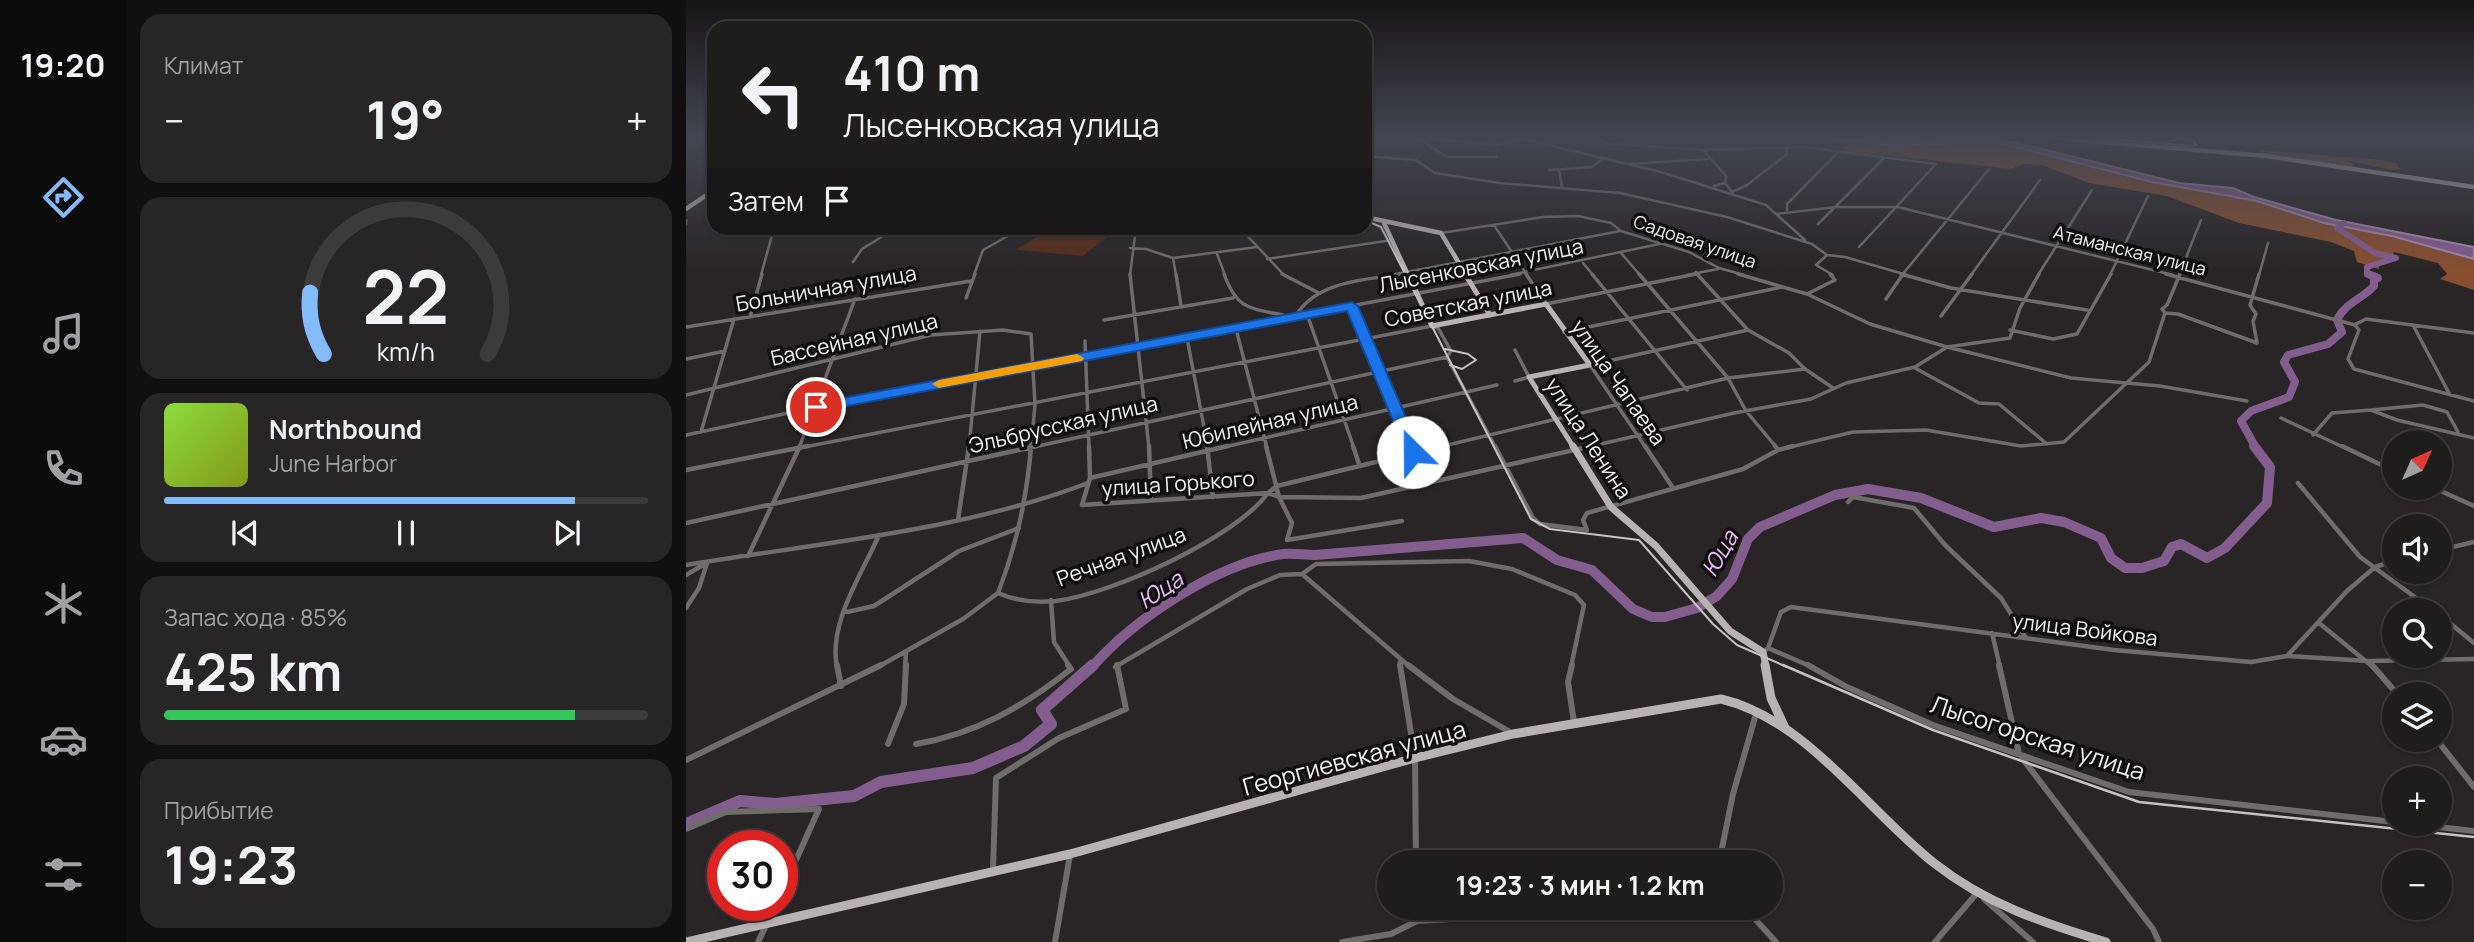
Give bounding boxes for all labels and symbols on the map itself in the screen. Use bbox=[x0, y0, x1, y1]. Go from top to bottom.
street label: Садовая улица bbox=[1630, 209, 1760, 273]
street label: Атаманская улица bbox=[2051, 219, 2209, 281]
street label: Лысенковская улица bbox=[1376, 231, 1586, 299]
street label: Больничная улица bbox=[733, 258, 919, 318]
street label: Советская улица bbox=[1382, 273, 1554, 333]
street label: Бассейная улица bbox=[768, 306, 940, 372]
street label: улица Чапаева bbox=[1565, 314, 1673, 450]
street label: улица Ленина bbox=[1539, 372, 1639, 504]
pin bbox=[786, 377, 846, 437]
street label: Юбилейная улица bbox=[1180, 387, 1360, 455]
street label: Эльбрусская улица bbox=[966, 389, 1160, 459]
position arrow bbox=[1376, 415, 1450, 489]
north arrow bbox=[2382, 430, 2452, 500]
street label: улица Горького bbox=[1100, 464, 1256, 502]
street label: Речная улица bbox=[1053, 520, 1189, 592]
water label: Юца bbox=[1693, 523, 1745, 582]
water label: Юца bbox=[1131, 562, 1190, 616]
street label: улица Войкова bbox=[2011, 606, 2159, 652]
street label: Лысогорская улица bbox=[1927, 687, 2149, 787]
street label: Георгиевская улица bbox=[1239, 711, 1469, 803]
speed limit sign: 30 bbox=[707, 830, 798, 921]

